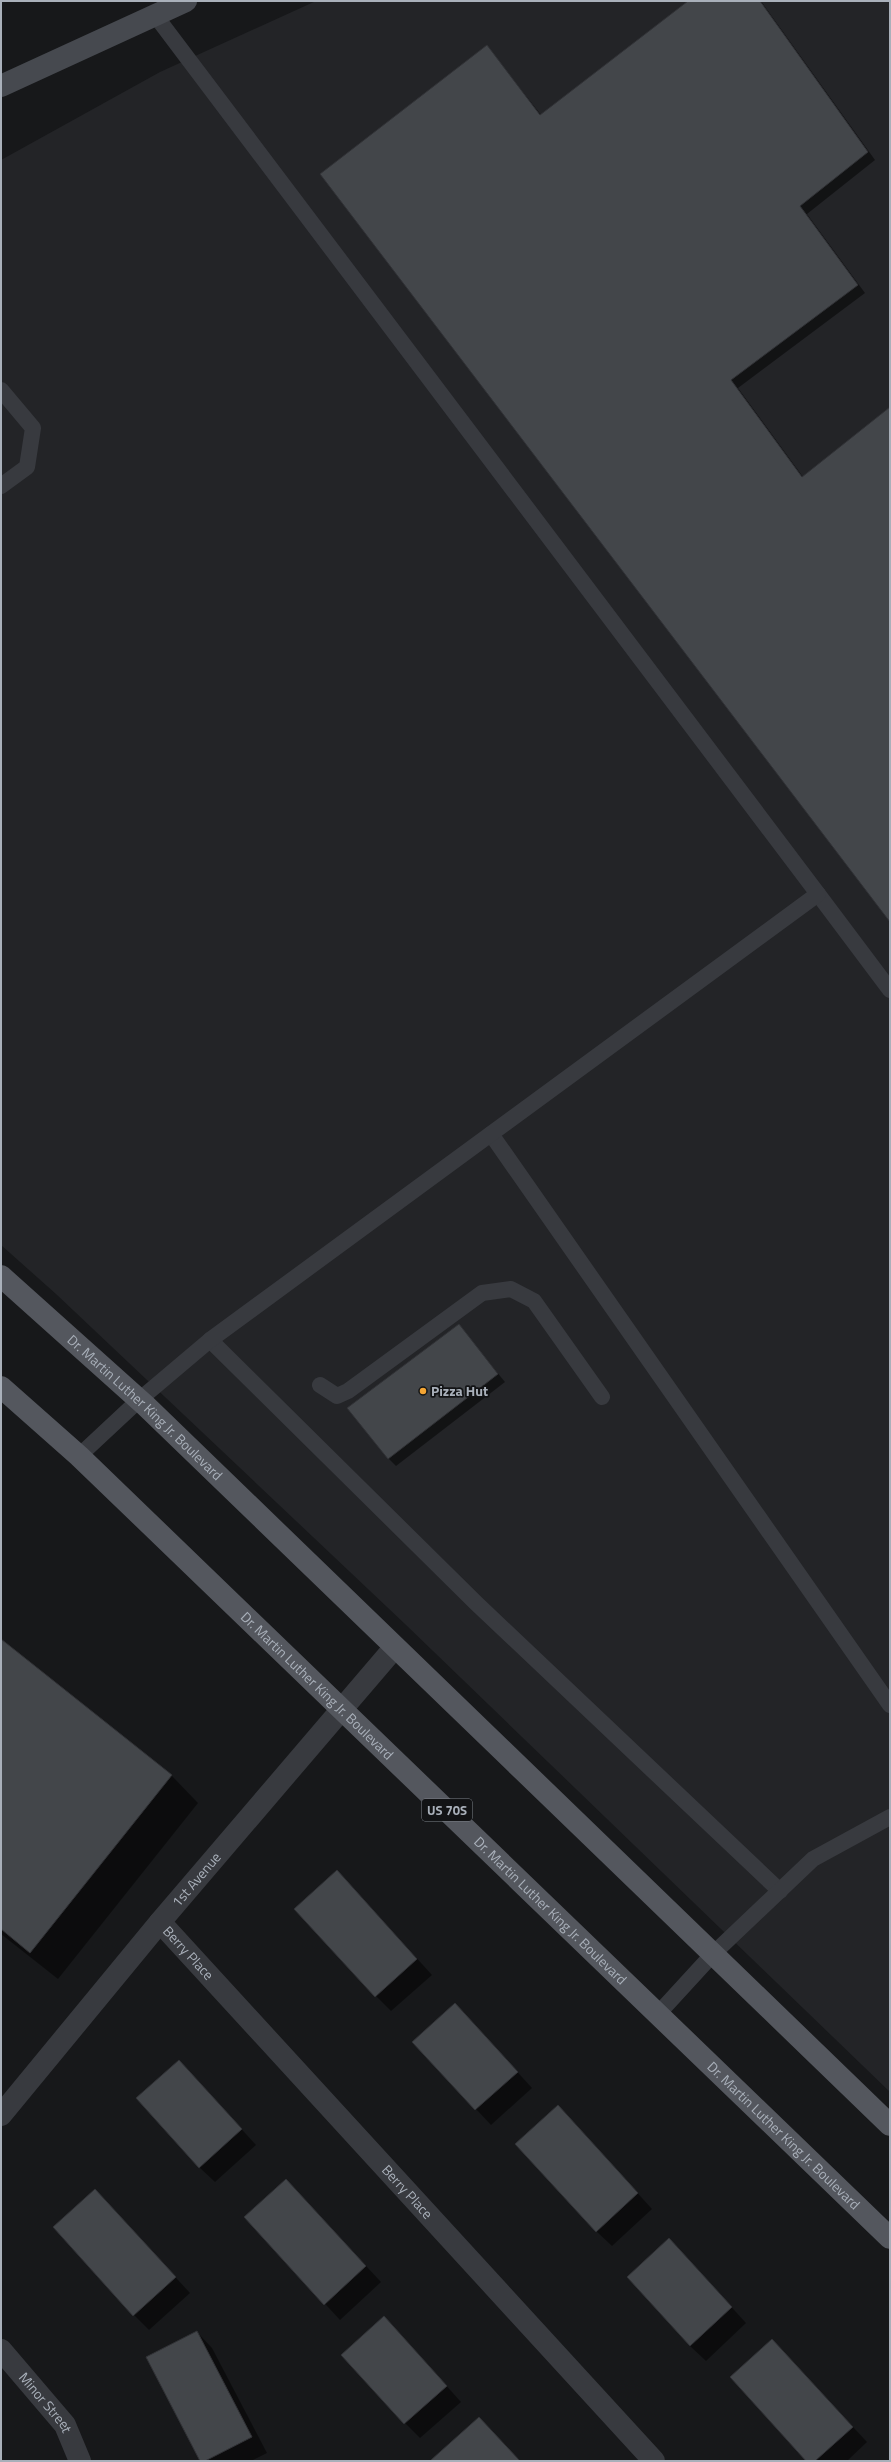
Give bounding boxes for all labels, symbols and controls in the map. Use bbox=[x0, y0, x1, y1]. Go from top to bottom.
street label: Dr. Martin Luther King Jr. Boulevard bbox=[63, 1329, 228, 1485]
place label: Pizza Hut bbox=[431, 1380, 488, 1401]
marker: Pizza Hut bbox=[418, 1386, 428, 1396]
street label: Dr. Martin Luther King Jr. Boulevard bbox=[236, 1606, 399, 1764]
road number: US 70S bbox=[422, 1799, 472, 1821]
street label: Dr. Martin Luther King Jr. Boulevard bbox=[469, 1831, 632, 1989]
street label: 1st Avenue bbox=[166, 1847, 225, 1911]
street label: Berry Place bbox=[158, 1921, 219, 1984]
street label: Dr. Martin Luther King Jr. Boulevard bbox=[703, 2056, 865, 2214]
street label: Berry Place bbox=[377, 2160, 438, 2223]
street label: Minor Street bbox=[14, 2367, 78, 2436]

